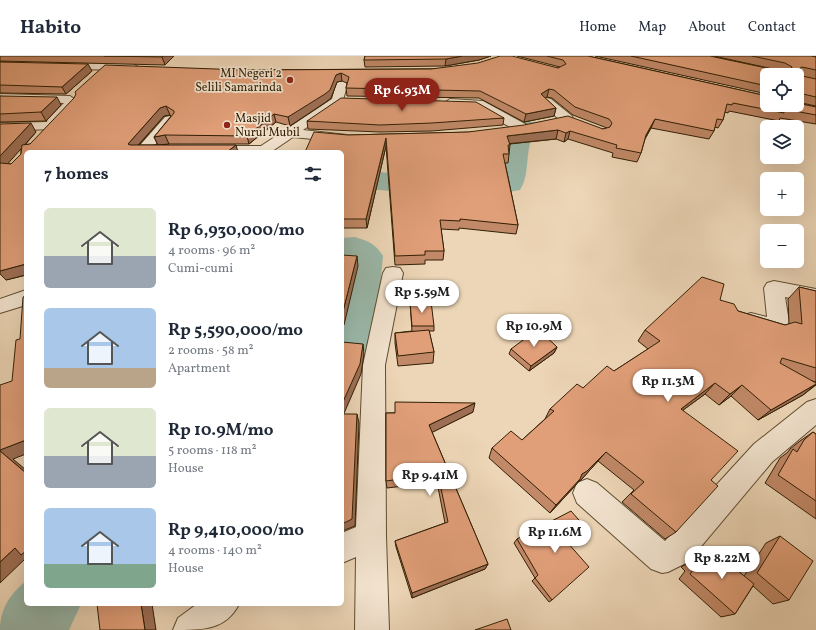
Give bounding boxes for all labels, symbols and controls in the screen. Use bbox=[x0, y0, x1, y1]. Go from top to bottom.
text: Habito bbox=[20, 15, 81, 41]
text: Home bbox=[579, 18, 616, 37]
text: Map bbox=[638, 18, 666, 37]
text: About bbox=[688, 18, 726, 37]
text: Contact bbox=[748, 18, 796, 37]
place label: MI Negeri 2 Selili Samarinda bbox=[195, 66, 282, 96]
map controls bbox=[760, 68, 804, 268]
button: locate bbox=[760, 68, 804, 112]
marker: MI Negeri 2 Selili Samarinda bbox=[285, 75, 295, 85]
pin: Rp 6.93M bbox=[361, 78, 443, 112]
text: Rp 6.93M bbox=[374, 82, 431, 100]
place label: Masjid Nurul Mubil bbox=[235, 111, 300, 141]
marker: Masjid Nurul Mubil bbox=[222, 120, 232, 130]
button: layers bbox=[760, 120, 804, 164]
text: 7 homes bbox=[44, 163, 109, 186]
icon: filters bbox=[302, 163, 324, 185]
button: + bbox=[760, 172, 804, 216]
text: Rp 6,930,000/mo bbox=[168, 219, 304, 242]
icon: home bbox=[76, 224, 124, 272]
button: − bbox=[760, 224, 804, 268]
text: 4 rooms · 96 m² bbox=[168, 242, 255, 260]
text: Cumi-cumi bbox=[168, 260, 233, 278]
pin: Rp 5.59M bbox=[381, 280, 463, 314]
text: Rp 5.59M bbox=[394, 284, 450, 302]
pin: Rp 10.9M bbox=[493, 314, 575, 348]
text: Rp 10.9M bbox=[506, 318, 562, 336]
text: Rp 5,590,000/mo bbox=[168, 319, 303, 342]
icon: home bbox=[76, 324, 124, 372]
text: 2 rooms · 58 m² bbox=[168, 342, 253, 360]
text: Apartment bbox=[168, 360, 231, 378]
pin: Rp 11.3M bbox=[627, 369, 709, 403]
text: Rp 11.3M bbox=[641, 373, 695, 391]
text: Rp 10.9M/mo bbox=[168, 419, 273, 442]
icon: home bbox=[76, 424, 124, 472]
text: 5 rooms · 118 m² bbox=[168, 442, 257, 460]
text: House bbox=[168, 460, 204, 478]
pin: Rp 9.41M bbox=[389, 463, 471, 497]
text: Rp 9.41M bbox=[402, 467, 458, 485]
text: Rp 9,410,000/mo bbox=[168, 519, 304, 542]
pin: Rp 11.6M bbox=[514, 520, 596, 554]
icon: home bbox=[76, 524, 124, 572]
text: Rp 11.6M bbox=[528, 524, 582, 542]
text: 4 rooms · 140 m² bbox=[168, 542, 262, 560]
pin: Rp 8.22M bbox=[681, 546, 763, 580]
text: Rp 8.22M bbox=[694, 550, 750, 568]
text: House bbox=[168, 560, 204, 578]

